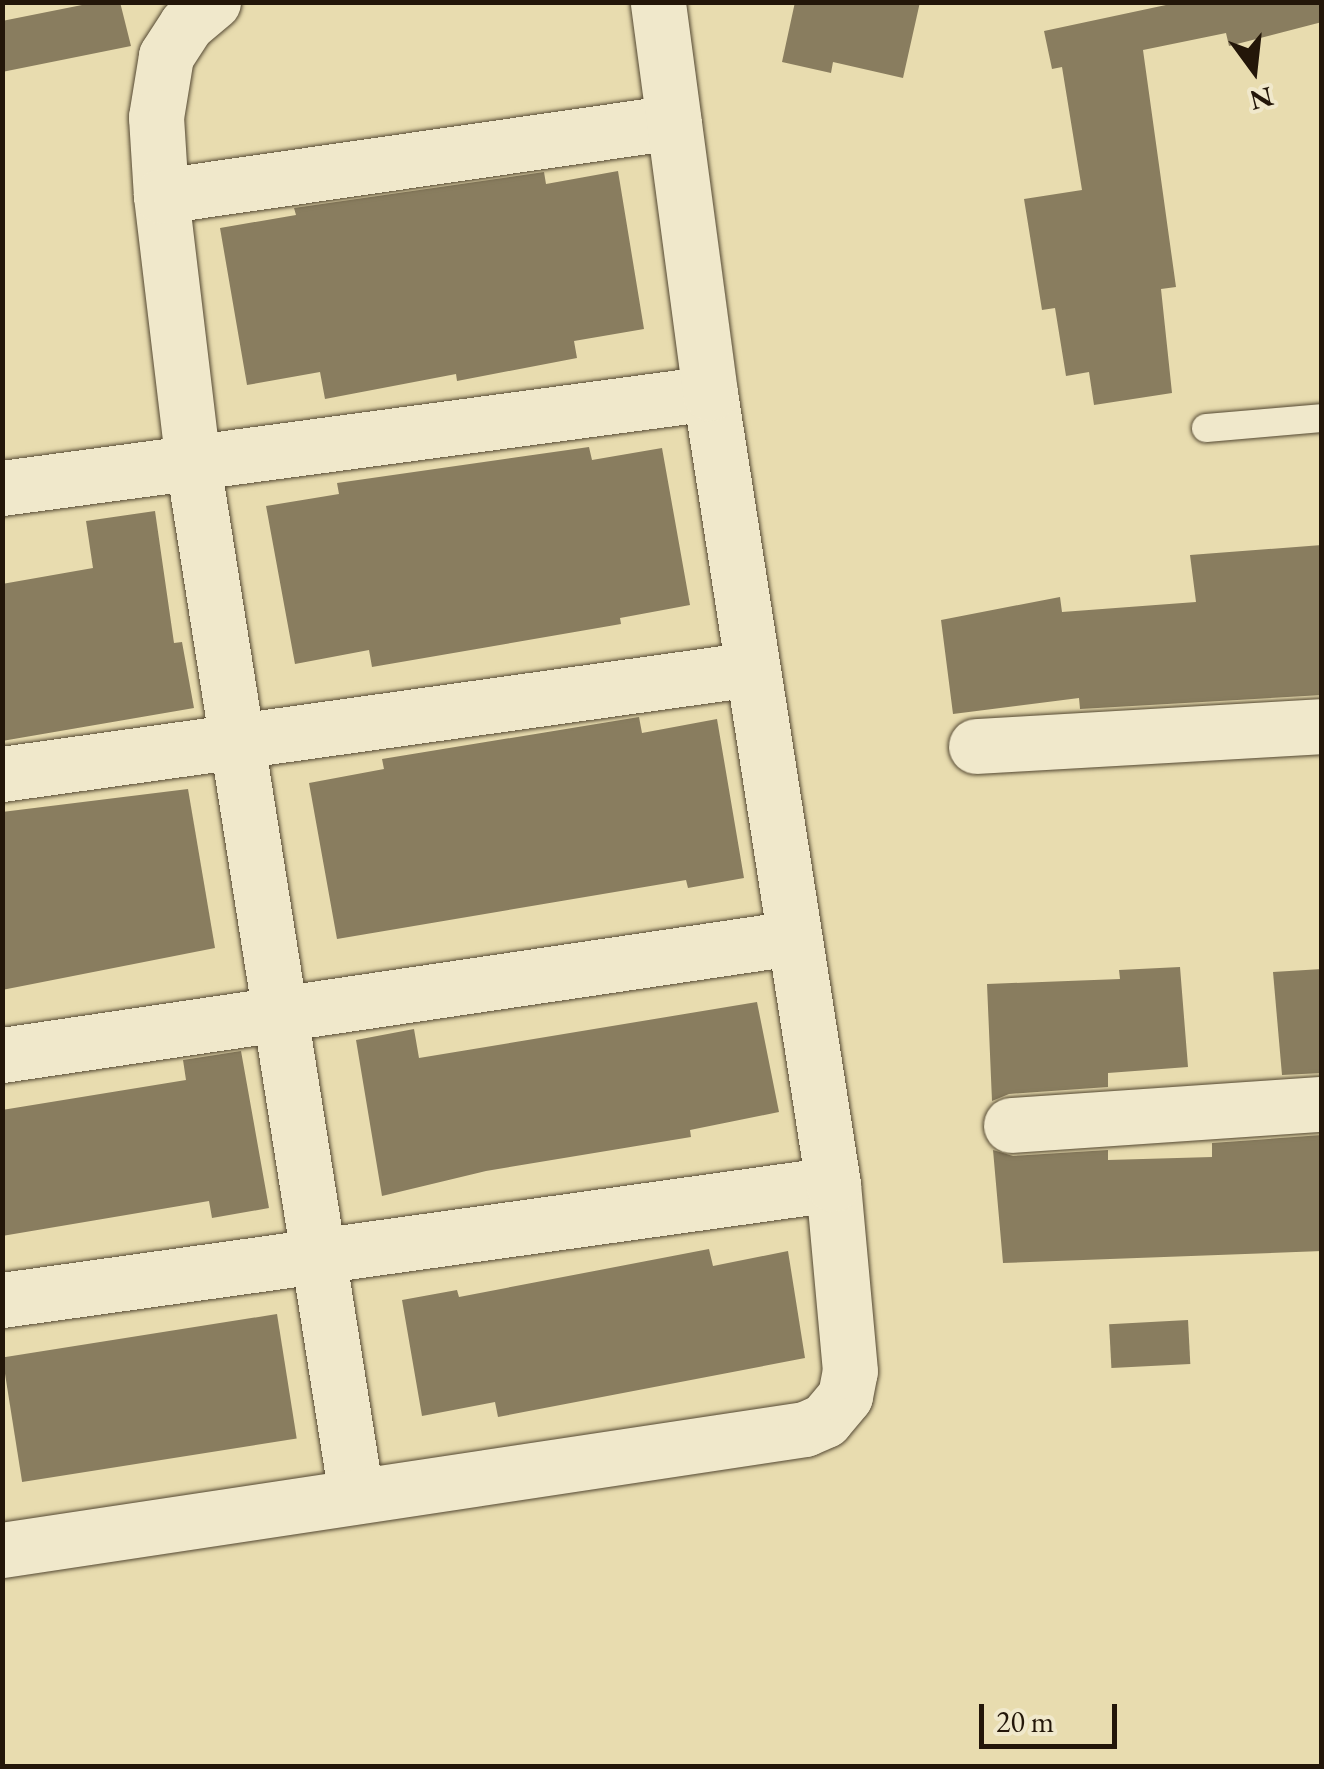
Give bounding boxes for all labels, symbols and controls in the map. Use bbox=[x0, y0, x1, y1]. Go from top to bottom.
north arrow bbox=[1204, 20, 1304, 120]
text: N bbox=[1246, 79, 1277, 119]
scale bar bbox=[984, 1684, 1122, 1746]
text: 20 m bbox=[996, 1702, 1054, 1741]

